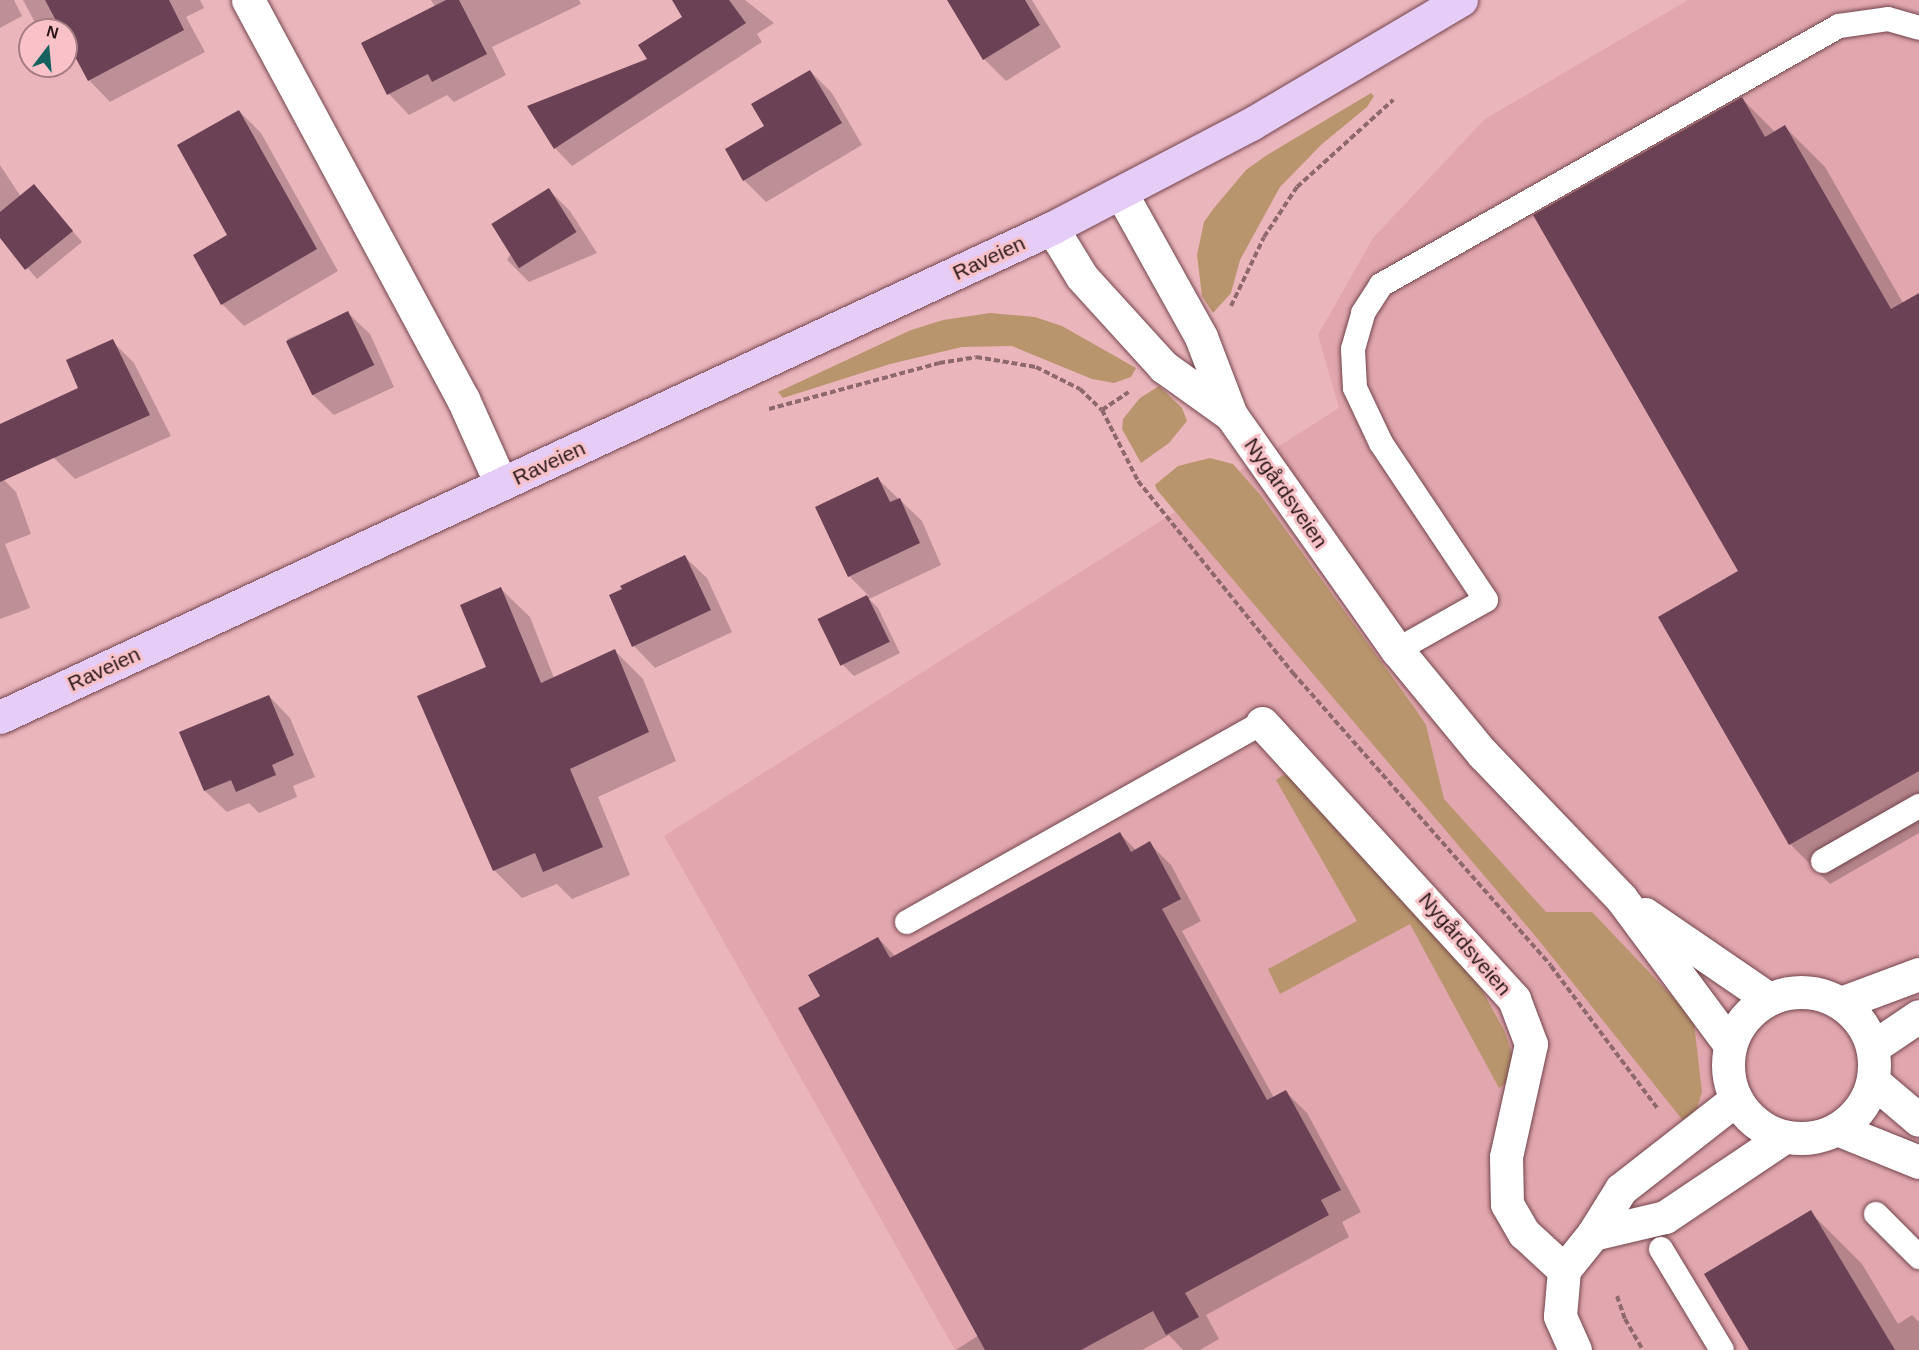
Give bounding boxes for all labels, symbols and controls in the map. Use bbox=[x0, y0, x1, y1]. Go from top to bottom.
north arrow bbox=[18, 18, 78, 78]
text: N bbox=[45, 22, 60, 42]
street label: Raveien bbox=[949, 230, 1029, 286]
street label: Nygårdsveien bbox=[1239, 433, 1333, 553]
street label: Raveien bbox=[509, 435, 589, 491]
street label: Raveien bbox=[64, 641, 144, 697]
street label: Nygårdsveien bbox=[1413, 887, 1517, 1001]

